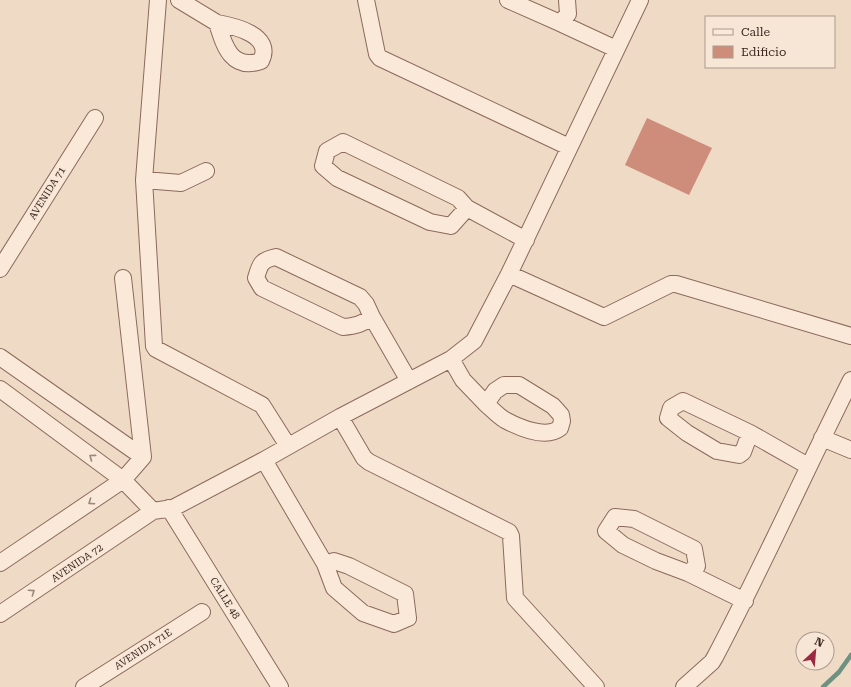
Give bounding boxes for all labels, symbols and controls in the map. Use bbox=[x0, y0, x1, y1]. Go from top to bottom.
legend bbox=[705, 16, 835, 68]
text: Calle bbox=[741, 25, 771, 39]
text: Edificio bbox=[741, 45, 786, 59]
street label: AVENIDA 71 bbox=[26, 164, 68, 221]
one-way arrow bbox=[89, 455, 96, 462]
one-way arrow bbox=[88, 497, 95, 504]
street label: AVENIDA 72 bbox=[49, 542, 105, 584]
street label: CALLE 48 bbox=[208, 575, 242, 621]
one-way arrow bbox=[28, 590, 35, 597]
street label: AVENIDA 71E bbox=[112, 626, 174, 672]
north arrow bbox=[795, 631, 835, 671]
text: N bbox=[813, 635, 826, 650]

